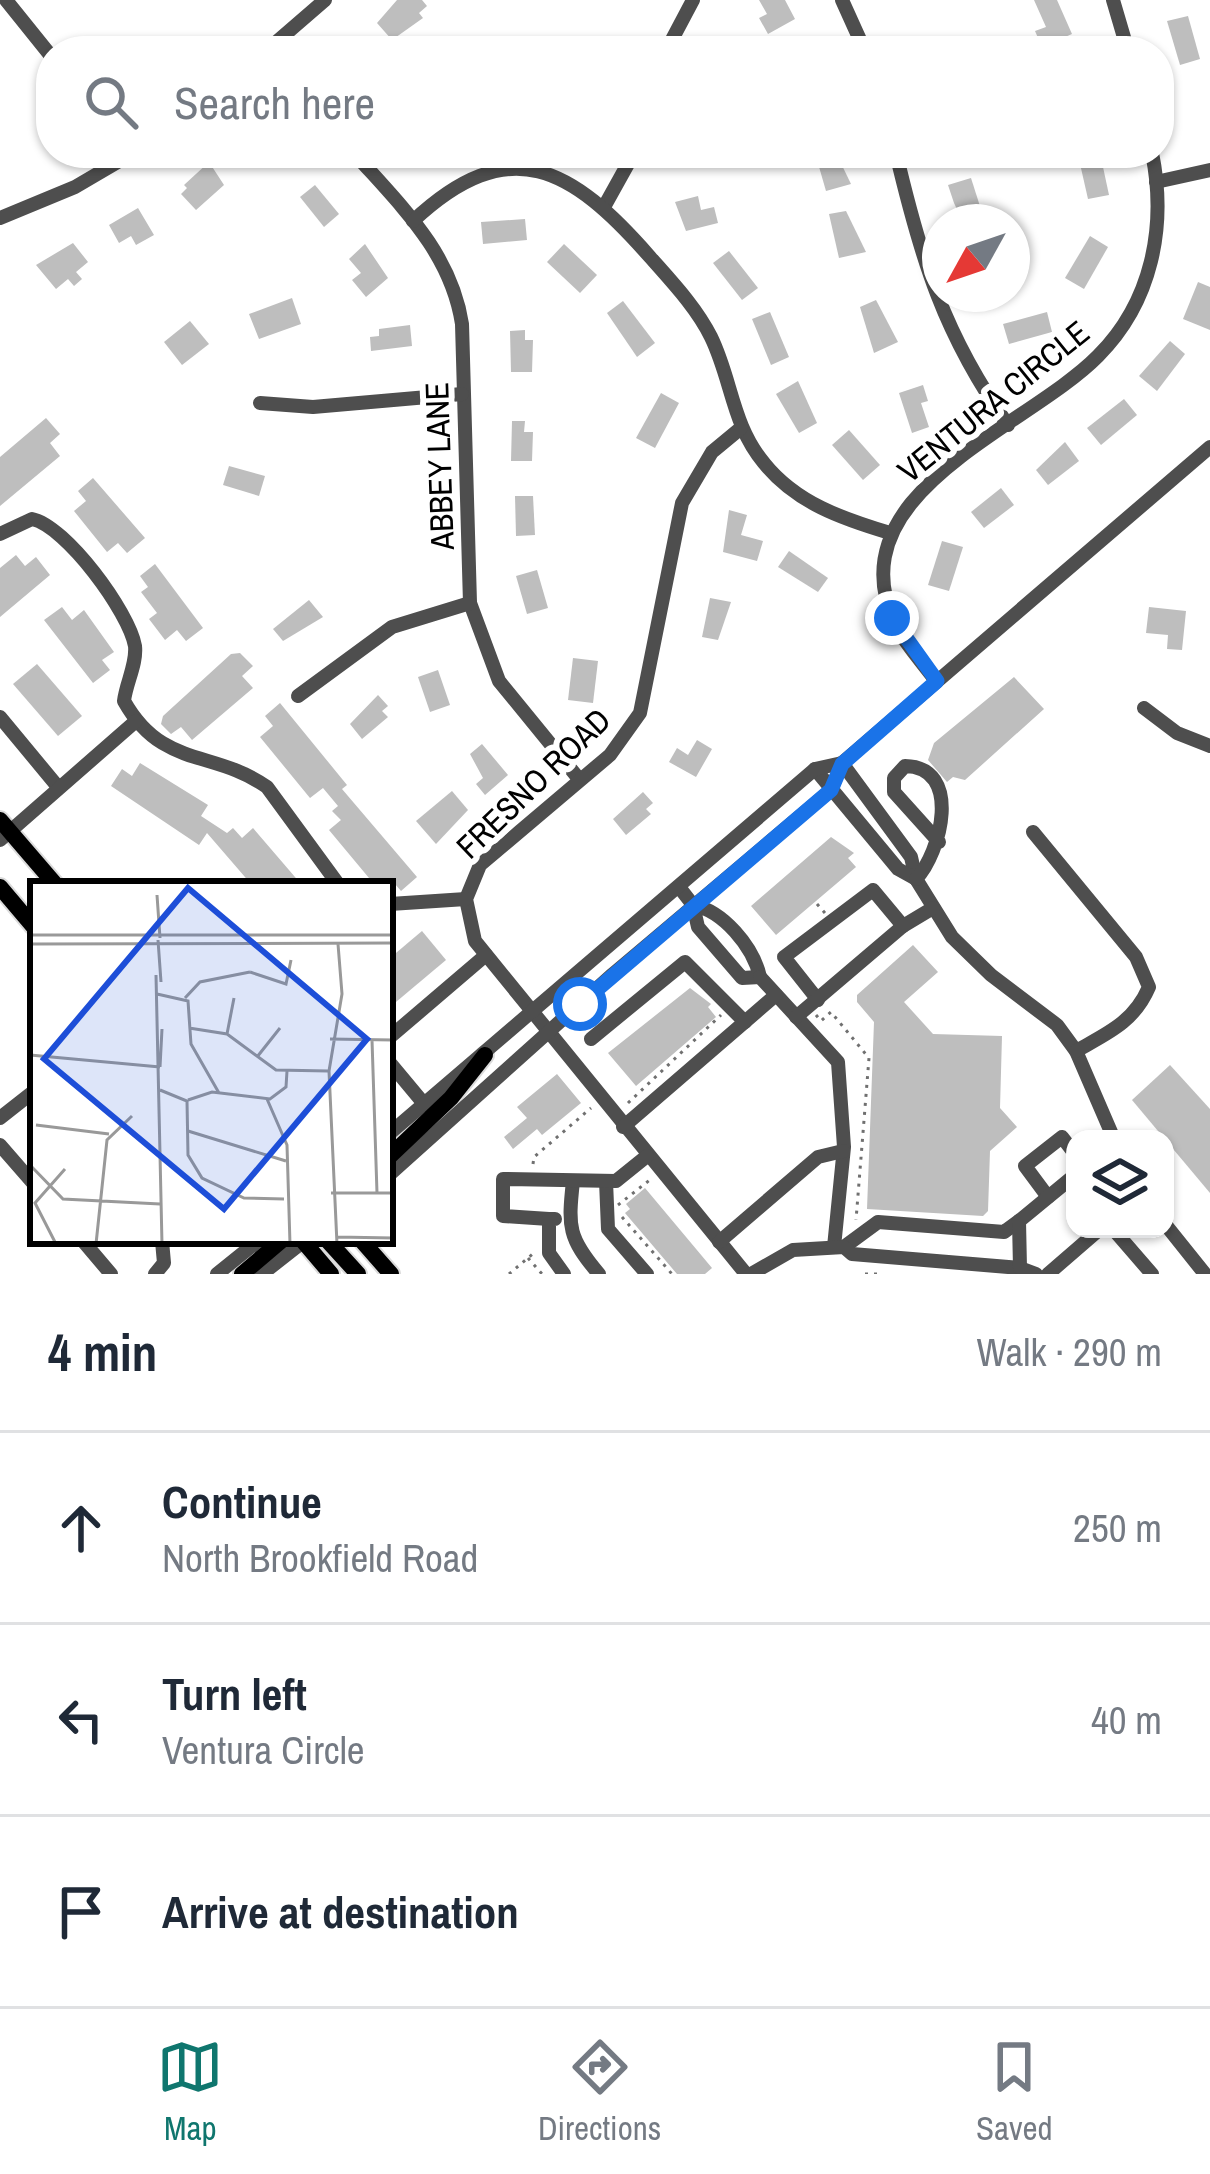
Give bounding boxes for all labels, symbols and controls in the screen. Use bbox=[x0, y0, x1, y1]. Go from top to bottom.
search box bbox=[36, 36, 1174, 168]
icon: search bbox=[78, 69, 144, 135]
text: Search here bbox=[174, 72, 375, 133]
north arrow bbox=[922, 204, 1030, 312]
street label: VENTURA CIRCLE bbox=[888, 310, 1098, 492]
street label: ABBEY LANE bbox=[414, 381, 464, 552]
route end bbox=[865, 591, 919, 645]
street label: FRESNO ROAD bbox=[446, 698, 620, 868]
inset map bbox=[30, 881, 393, 1244]
route start bbox=[553, 977, 607, 1031]
map controls bbox=[1066, 1130, 1174, 1238]
button: layers bbox=[1066, 1130, 1174, 1238]
text: 4 min bbox=[48, 1318, 157, 1387]
text: Walk · 290 m bbox=[977, 1326, 1162, 1378]
text: Continue bbox=[162, 1471, 322, 1532]
icon: ahead bbox=[48, 1495, 114, 1561]
text: 250 m bbox=[1073, 1502, 1162, 1554]
text: North Brookfield Road bbox=[162, 1532, 478, 1584]
text: Turn left bbox=[162, 1663, 307, 1724]
icon: left bbox=[48, 1687, 114, 1753]
text: 40 m bbox=[1091, 1694, 1162, 1746]
text: Ventura Circle bbox=[162, 1724, 365, 1776]
icon: arrive bbox=[48, 1879, 114, 1945]
text: Arrive at destination bbox=[162, 1881, 519, 1942]
tab: Map bbox=[157, 2034, 223, 2150]
tab: Directions bbox=[538, 2034, 661, 2150]
tab: Saved bbox=[976, 2034, 1053, 2150]

